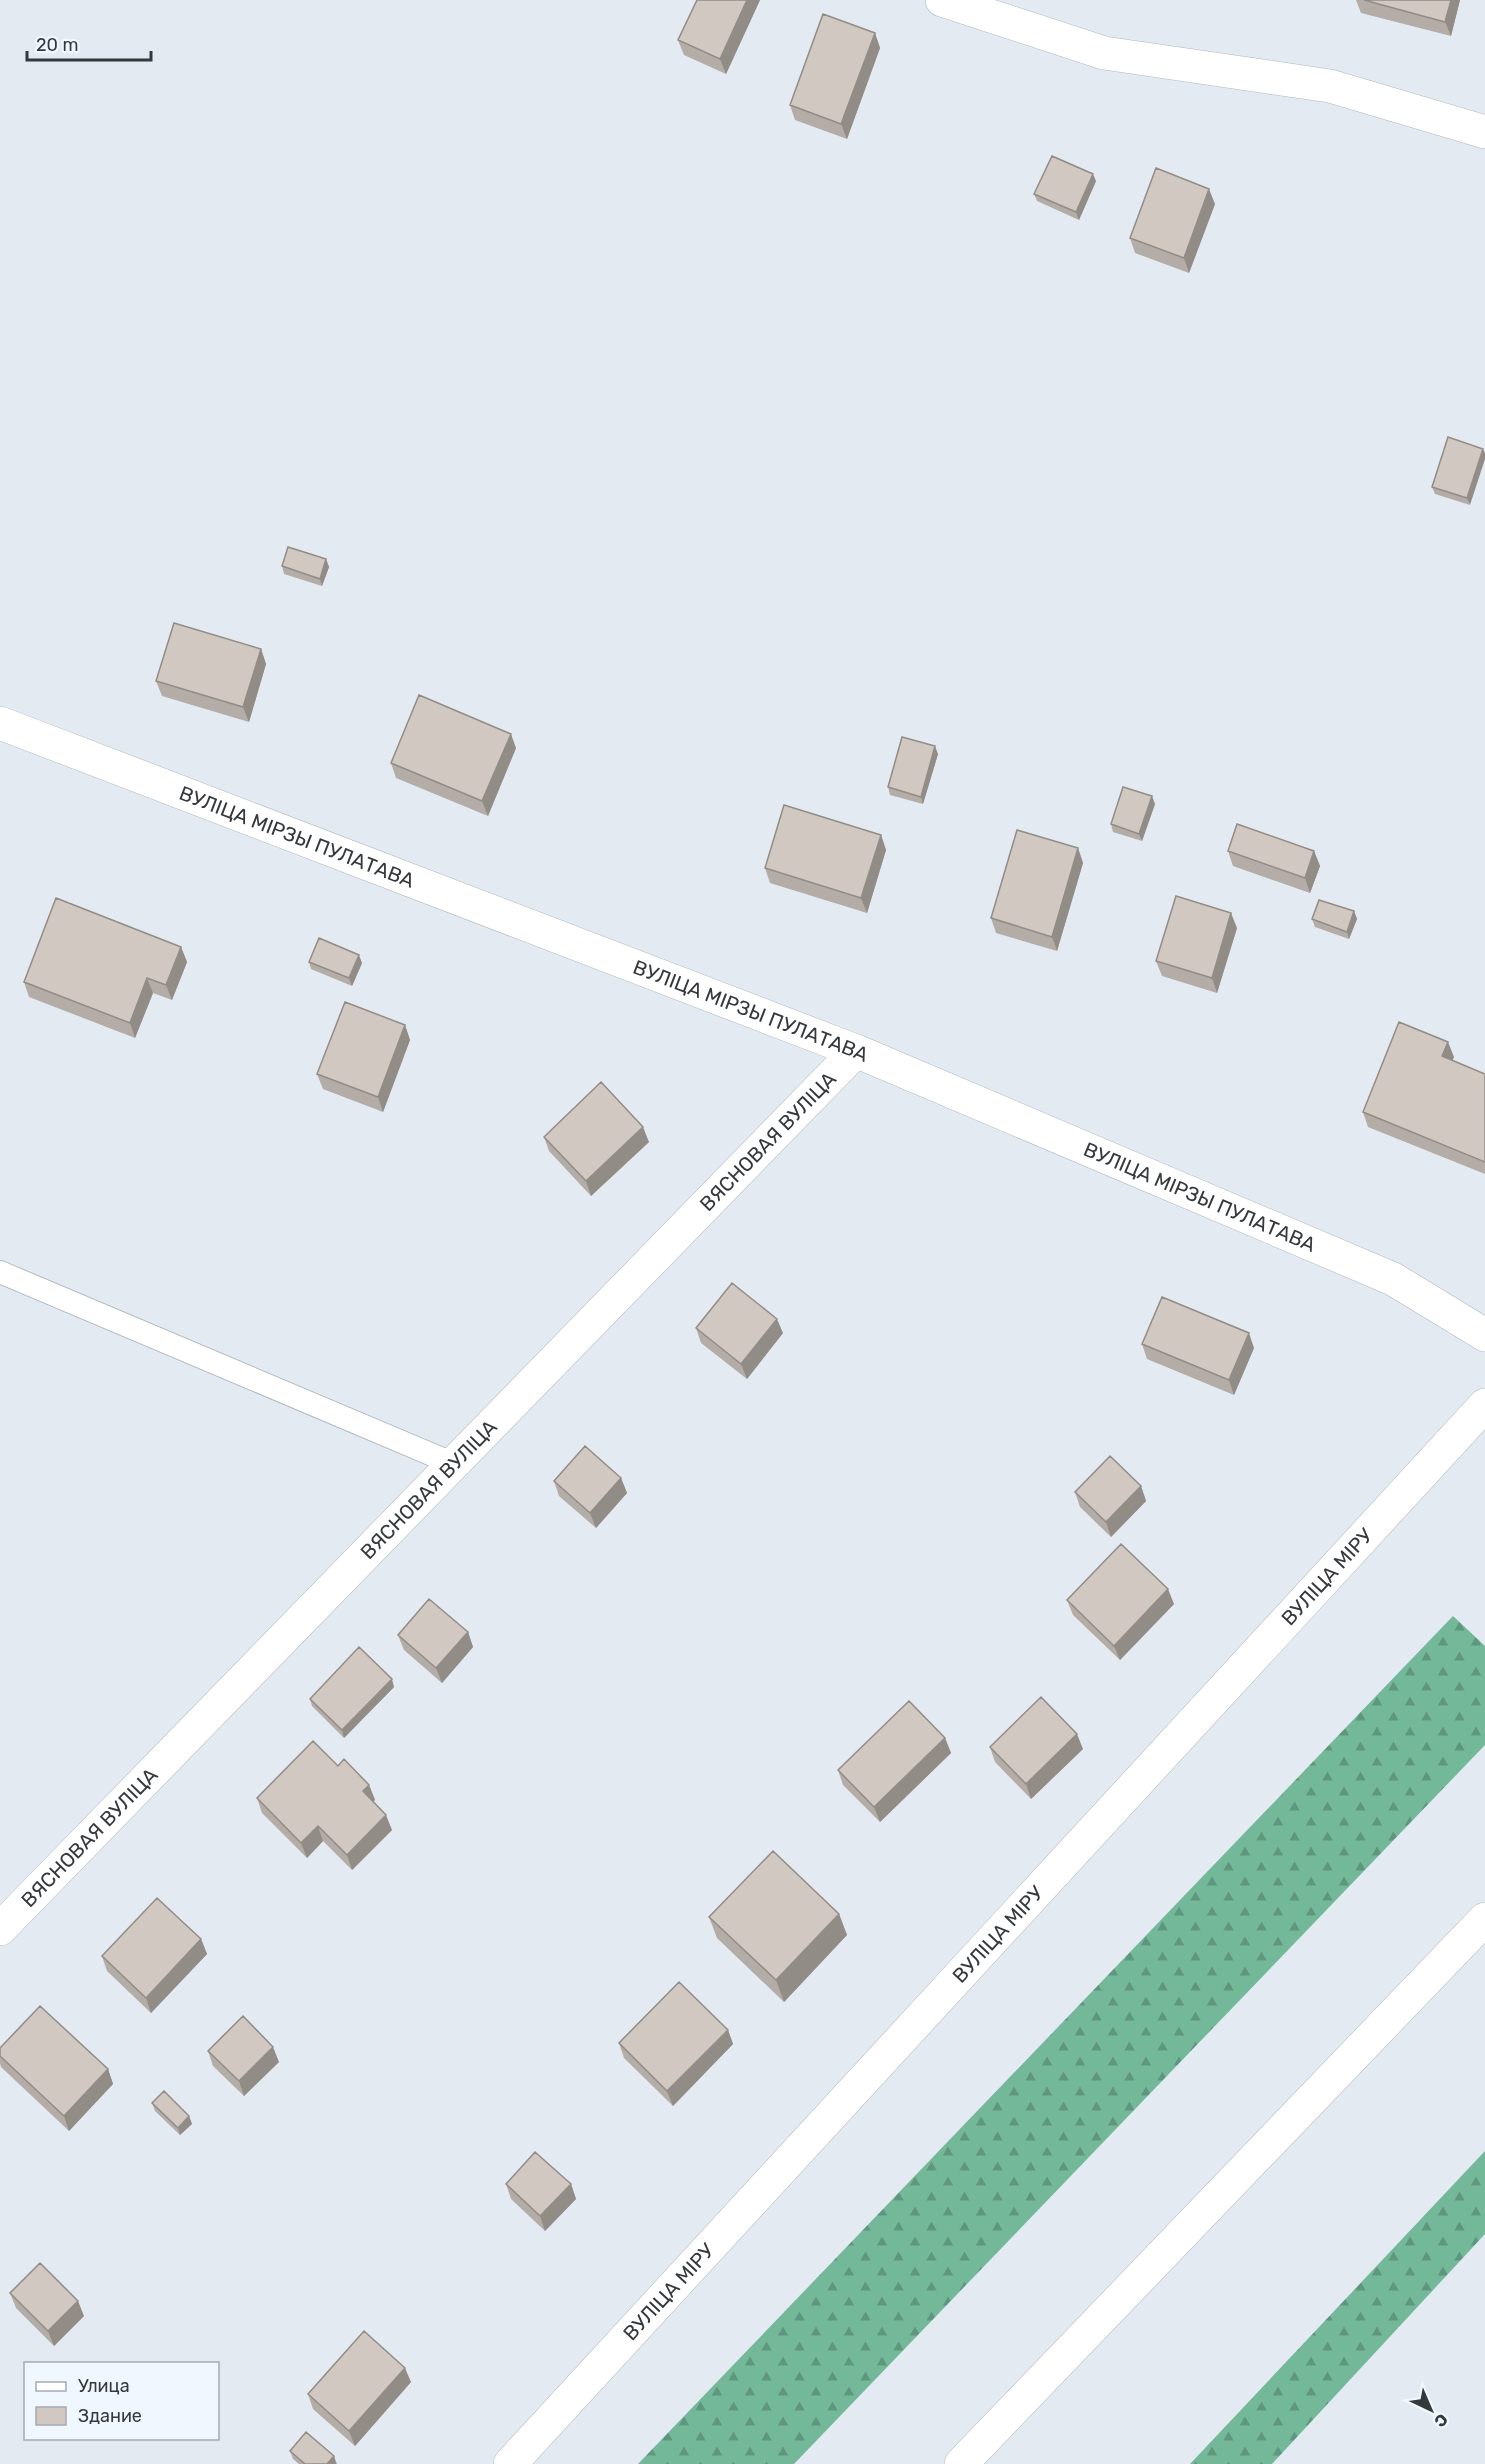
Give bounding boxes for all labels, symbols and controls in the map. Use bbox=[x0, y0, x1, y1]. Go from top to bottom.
scale bar bbox=[27, 24, 152, 62]
text: 20 m bbox=[36, 34, 78, 56]
street label: ВУЛІЦА МІРЗЫ ПУЛАТАВА bbox=[176, 781, 418, 893]
street label: ВУЛІЦА МІРЗЫ ПУЛАТАВА bbox=[630, 955, 872, 1067]
street label: ВЯСНОВАЯ ВУЛІЦА bbox=[695, 1067, 841, 1216]
street label: ВУЛІЦА МІРЗЫ ПУЛАТАВА bbox=[1080, 1137, 1319, 1257]
street label: ВЯСНОВАЯ ВУЛІЦА bbox=[356, 1415, 502, 1564]
street label: ВУЛІЦА МІРУ bbox=[1276, 1523, 1378, 1630]
street label: ВЯСНОВАЯ ВУЛІЦА bbox=[16, 1763, 162, 1912]
street label: ВУЛІЦА МІРУ bbox=[947, 1881, 1048, 1988]
street label: ВУЛІЦА МІРУ bbox=[618, 2238, 719, 2345]
legend bbox=[24, 2362, 219, 2440]
text: Улица bbox=[78, 2375, 130, 2397]
north arrow bbox=[1401, 2380, 1461, 2440]
text: Здание bbox=[78, 2405, 142, 2427]
text: С bbox=[1430, 2410, 1452, 2431]

